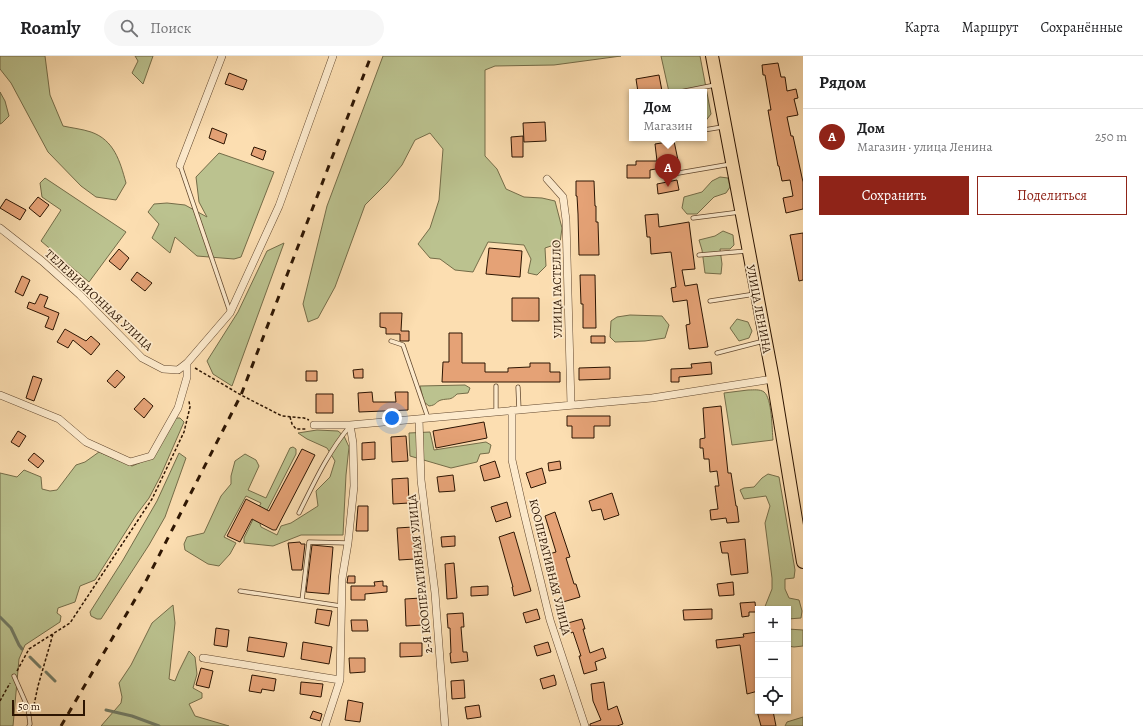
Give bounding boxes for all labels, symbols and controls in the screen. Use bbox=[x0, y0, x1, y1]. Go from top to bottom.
search box bbox=[104, 10, 384, 46]
text: Roamly bbox=[20, 15, 80, 41]
icon: search bbox=[118, 17, 140, 39]
text: Поиск bbox=[150, 18, 191, 38]
text: Карта bbox=[905, 18, 940, 37]
text: Маршрут bbox=[962, 18, 1018, 37]
text: Сохранённые bbox=[1040, 18, 1123, 37]
text: Рядом bbox=[819, 71, 866, 94]
popup bbox=[629, 89, 707, 141]
text: Дом bbox=[643, 97, 671, 117]
text: Магазин bbox=[643, 117, 693, 134]
text: Дом bbox=[857, 118, 885, 138]
text: A bbox=[828, 128, 836, 145]
text: 250 m bbox=[1095, 128, 1127, 145]
text: Магазин · улица Ленина bbox=[857, 138, 992, 155]
pin: A bbox=[655, 154, 681, 187]
button: Сохранить bbox=[819, 176, 969, 215]
button: Поделиться bbox=[977, 176, 1127, 215]
street label: УЛИЦА ГАСТЕЛЛО bbox=[548, 240, 566, 338]
street label: ТЕЛЕВИЗИОННАЯ УЛИЦА bbox=[42, 246, 157, 355]
street label: УЛИЦА ЛЕНИНА bbox=[743, 263, 776, 356]
your location bbox=[382, 408, 402, 428]
street label: 2-Я КООПЕРАТИВНАЯ УЛИЦА bbox=[404, 493, 436, 654]
street label: КООПЕРАТИВНАЯ УЛИЦА bbox=[525, 497, 575, 638]
map controls bbox=[755, 606, 791, 714]
button: + bbox=[755, 606, 791, 642]
button: − bbox=[755, 642, 791, 678]
button: locate bbox=[755, 678, 791, 714]
scale bar bbox=[12, 698, 85, 717]
text: 50 m bbox=[18, 699, 40, 714]

